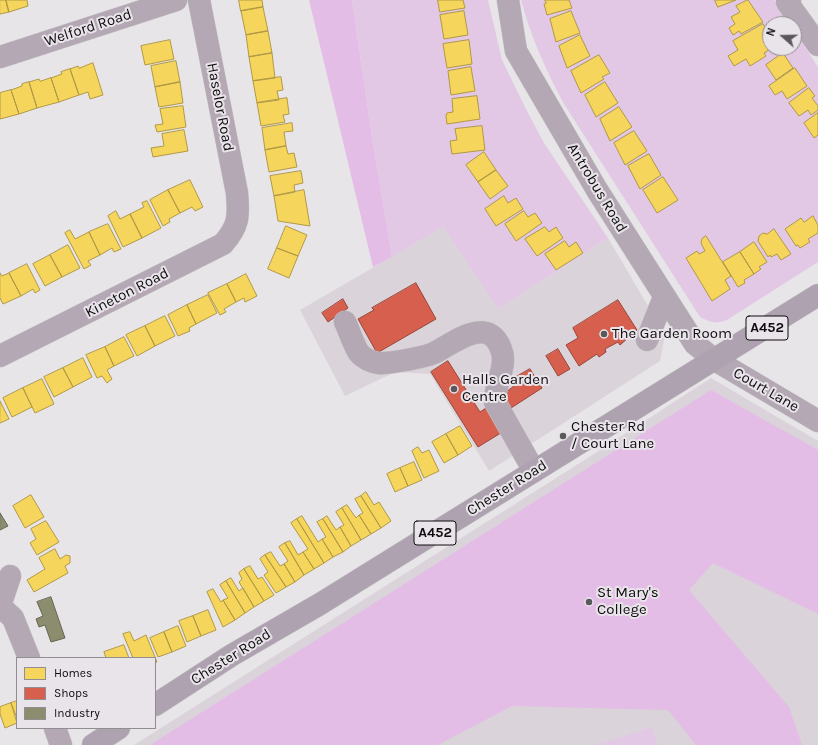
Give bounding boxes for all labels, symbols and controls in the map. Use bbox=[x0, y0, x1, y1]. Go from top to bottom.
street label: Welford Road bbox=[42, 5, 134, 51]
north arrow bbox=[762, 16, 802, 56]
text: N bbox=[764, 26, 779, 38]
street label: Haselor Road bbox=[203, 61, 237, 153]
street label: Antrobus Road bbox=[563, 140, 631, 236]
street label: Kineton Road bbox=[82, 264, 172, 322]
road number: A452 bbox=[746, 316, 788, 340]
place label: The Garden Room bbox=[612, 325, 732, 343]
marker: The Garden Room bbox=[599, 329, 609, 339]
street label: Court Lane bbox=[730, 364, 802, 416]
place label: Halls Garden Centre bbox=[462, 371, 549, 406]
marker: Halls Garden Centre bbox=[449, 384, 459, 394]
place label: Chester Rd / Court Lane bbox=[571, 418, 654, 453]
marker: Chester Rd / Court Lane bbox=[558, 431, 568, 441]
street label: Chester Road bbox=[464, 456, 550, 520]
road number: A452 bbox=[414, 521, 456, 545]
place label: St Mary's College bbox=[597, 584, 659, 619]
marker: St Mary's College bbox=[584, 597, 594, 607]
street label: Chester Road bbox=[188, 625, 274, 689]
legend bbox=[16, 657, 156, 729]
text: Homes bbox=[54, 666, 92, 680]
text: Shops bbox=[54, 686, 88, 700]
text: Industry bbox=[54, 706, 100, 720]

